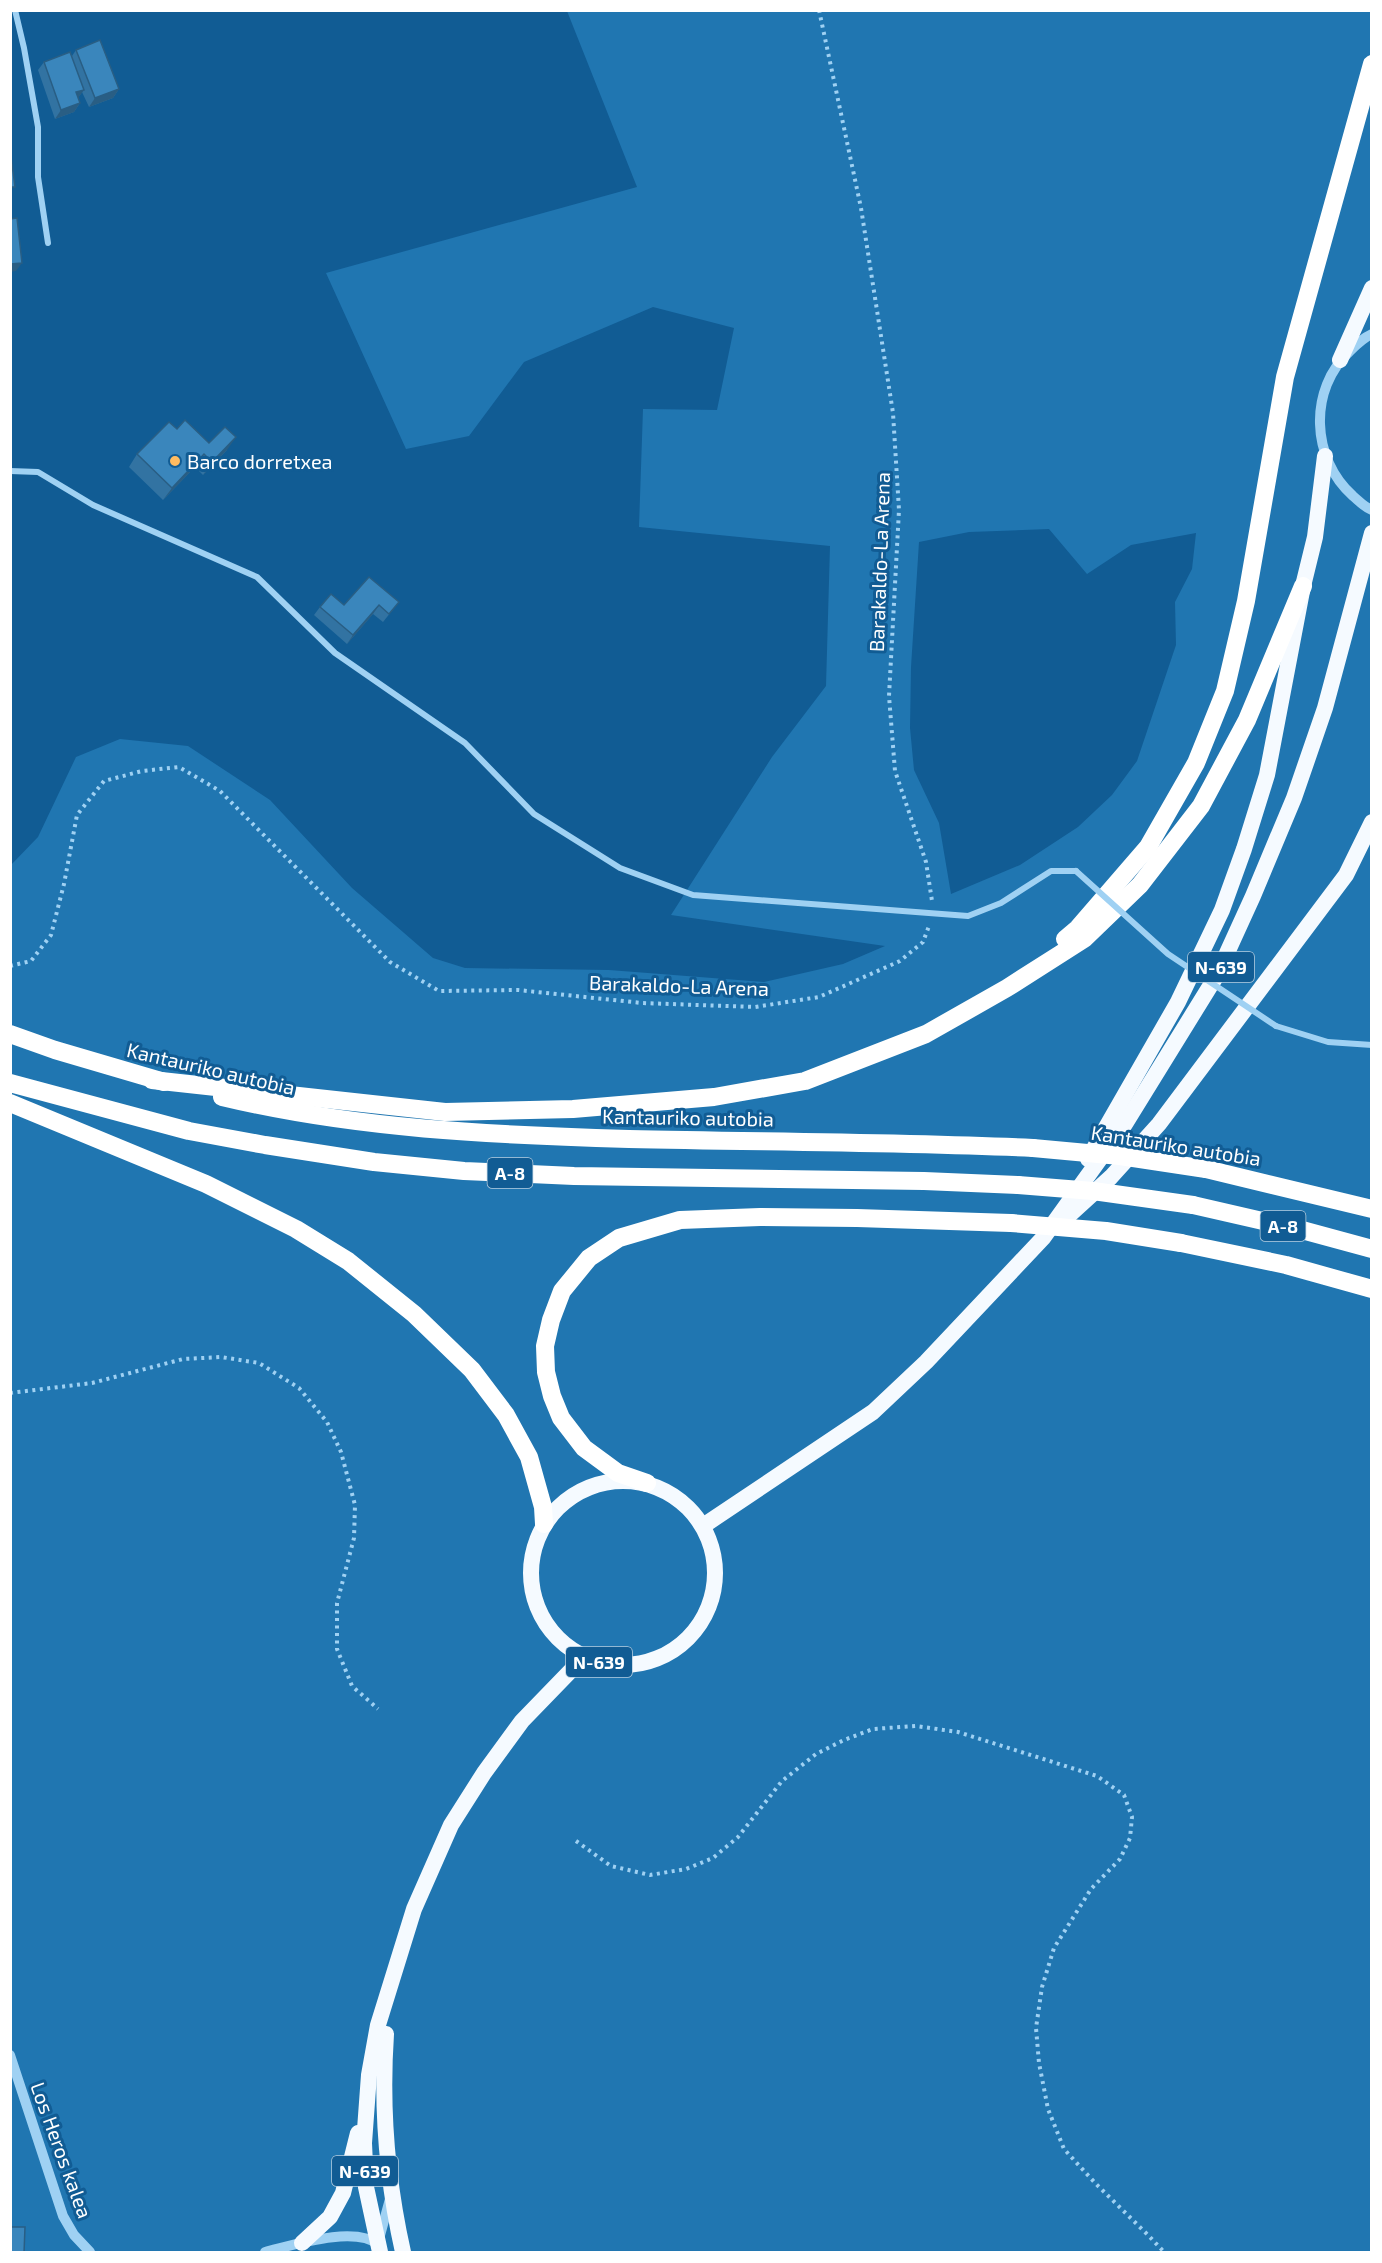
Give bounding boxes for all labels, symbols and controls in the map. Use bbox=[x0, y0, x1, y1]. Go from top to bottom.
place label: Barco dorretxea bbox=[187, 449, 333, 473]
marker: Barco dorretxea bbox=[168, 454, 182, 468]
street label: Barakaldo-La Arena bbox=[864, 472, 894, 652]
road number: N-639 bbox=[1188, 952, 1254, 982]
street label: Barakaldo-La Arena bbox=[589, 970, 769, 1000]
street label: Kantauriko autobia bbox=[125, 1037, 297, 1099]
street label: Kantauriko autobia bbox=[602, 1104, 774, 1130]
street label: Kantauriko autobia bbox=[1089, 1120, 1263, 1170]
road number: A-8 bbox=[488, 1158, 532, 1188]
road number: A-8 bbox=[1260, 1211, 1306, 1241]
road number: N-639 bbox=[566, 1647, 632, 1677]
street label: Los Heros kalea bbox=[26, 2079, 98, 2221]
road number: N-639 bbox=[332, 2156, 398, 2186]

